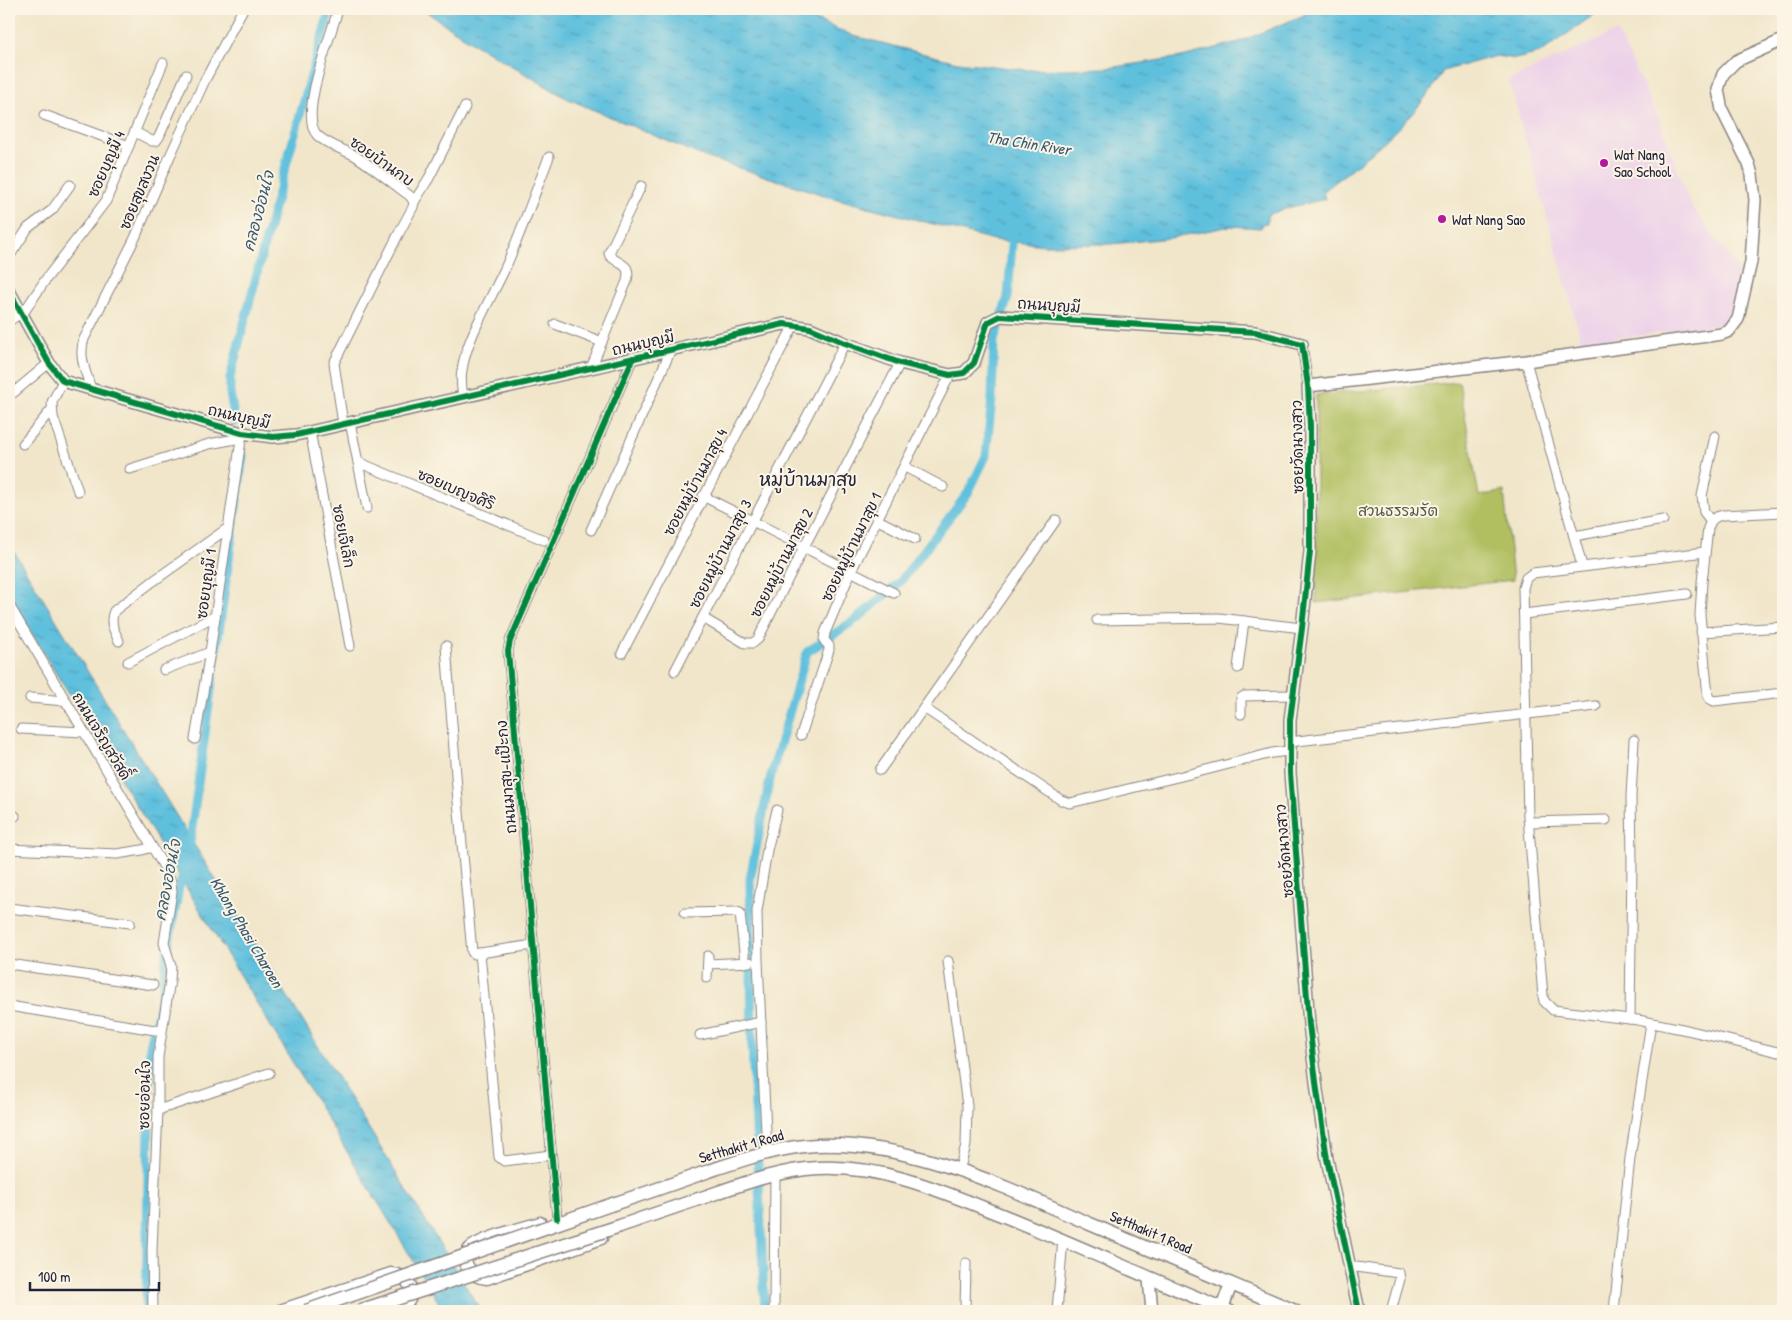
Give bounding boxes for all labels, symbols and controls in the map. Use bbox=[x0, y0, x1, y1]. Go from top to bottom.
water label: Tha Chin River bbox=[986, 126, 1074, 161]
street label: ซอยบุญมี 4 bbox=[82, 127, 131, 201]
street label: ซอยบ้านกบ bbox=[346, 131, 418, 191]
place label: Wat Nang Sao School bbox=[1614, 144, 1671, 182]
street label: ซอยสุขสงวน bbox=[114, 151, 165, 233]
marker: Wat Nang Sao School bbox=[1598, 157, 1610, 169]
water label: คลองอ่อนใจ bbox=[237, 167, 280, 254]
place label: Wat Nang Sao bbox=[1452, 209, 1525, 230]
marker: Wat Nang Sao bbox=[1436, 213, 1448, 225]
street label: ถนนบุญมี bbox=[1017, 292, 1081, 319]
street label: ถนนบุญมี bbox=[610, 326, 677, 361]
street label: ถนนบุญมี bbox=[206, 399, 272, 434]
street label: ซอยวัดนางสาว bbox=[1286, 400, 1308, 494]
street label: ซอยหมู่บ้านมาสุข 4 bbox=[658, 424, 733, 540]
street label: ซอยเบญจศิริ bbox=[414, 463, 498, 515]
district label: หมู่บ้านมาสุข bbox=[759, 467, 857, 494]
street label: ซอยหมู่บ้านมาสุข 1 bbox=[816, 489, 887, 605]
street label: ซอยหมู่บ้านมาสุข 3 bbox=[683, 496, 758, 613]
park label: สวนธรรมรัต bbox=[1358, 500, 1438, 521]
street label: ซอยเจ๊เล็ก bbox=[328, 502, 360, 570]
street label: ซอยหมู่บ้านมาสุข 2 bbox=[744, 505, 819, 622]
street label: ซอยบุญมี 1 bbox=[191, 548, 222, 620]
street label: ถนนเจริญสวัสดิ์ bbox=[67, 686, 139, 784]
street label: ถนนมาสุข-แป๊ะกง bbox=[491, 719, 522, 835]
street label: ซอยวัดนางสาว bbox=[1269, 803, 1299, 899]
water label: คลองอ่อนใจ bbox=[148, 836, 186, 922]
water label: Khlong Phasi Charoen bbox=[205, 872, 290, 993]
street label: ซอยอ่อนใจ bbox=[133, 1060, 155, 1130]
street label: Setthakit 1 Road bbox=[696, 1124, 786, 1168]
street label: Setthakit 1 Road bbox=[1107, 1205, 1195, 1259]
scale bar bbox=[30, 1260, 159, 1292]
text: 100 m bbox=[38, 1266, 71, 1287]

